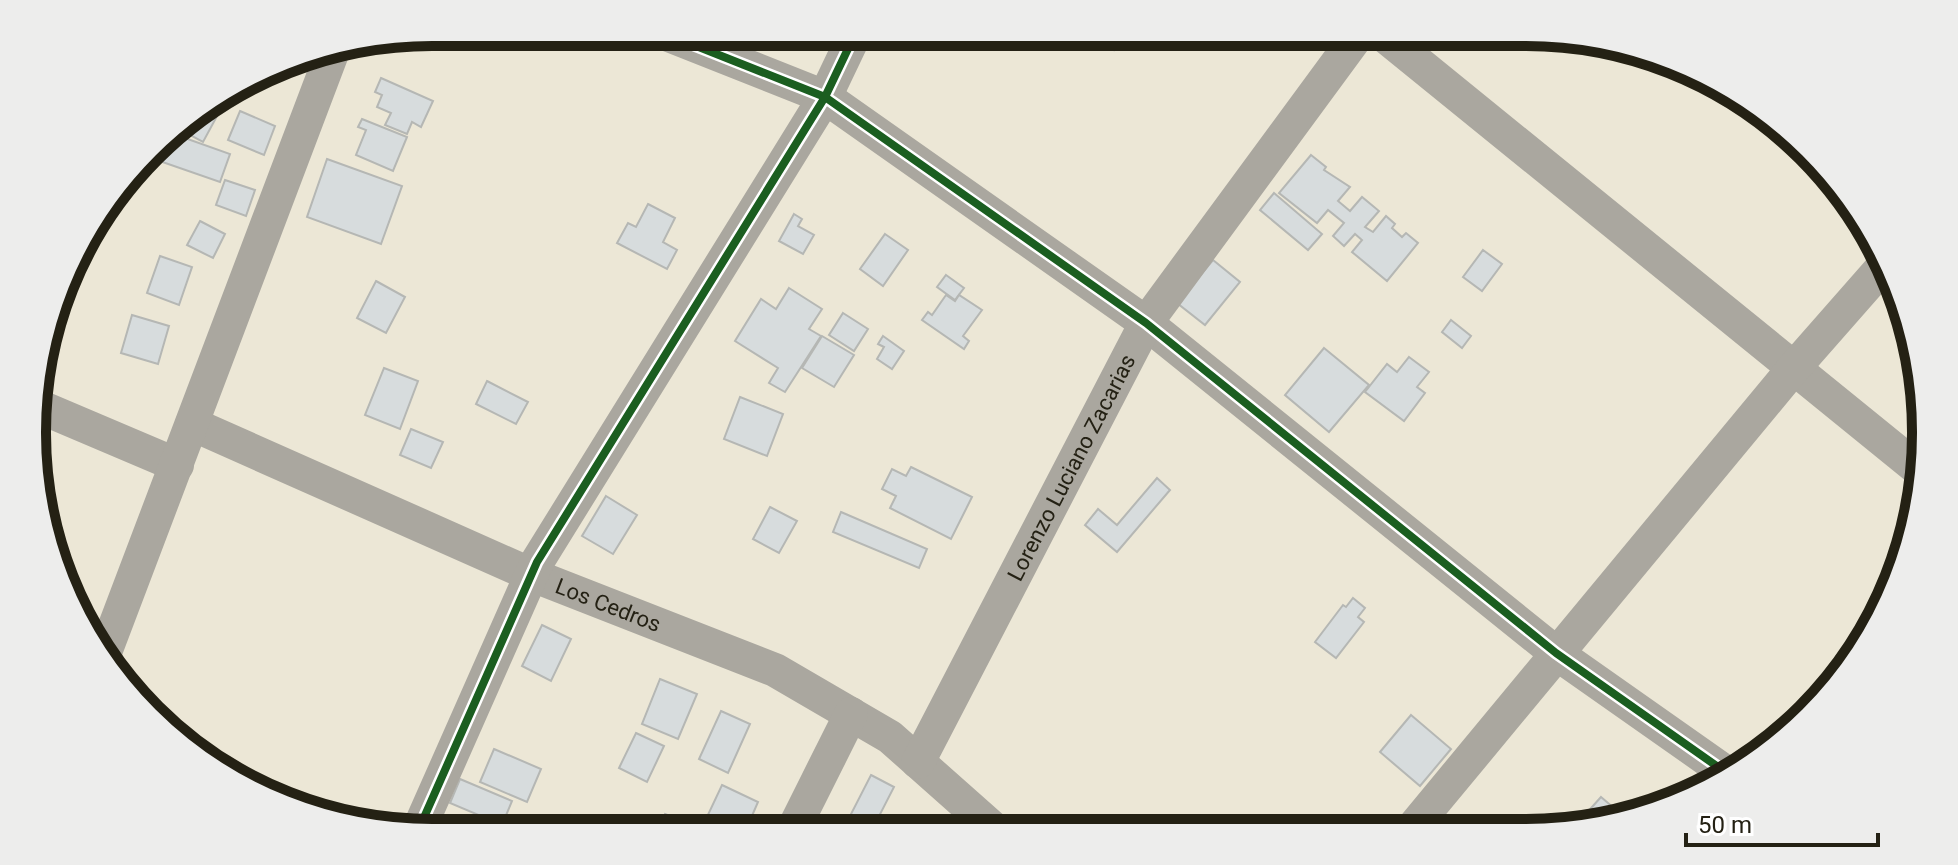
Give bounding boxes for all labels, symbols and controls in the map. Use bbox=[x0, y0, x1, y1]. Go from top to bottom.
street label: Lorenzo Luciano Zacarias bbox=[1002, 350, 1141, 585]
street label: Los Cedros bbox=[552, 573, 664, 637]
scale bar bbox=[1686, 797, 1878, 847]
text: 50 m bbox=[1698, 811, 1752, 839]

